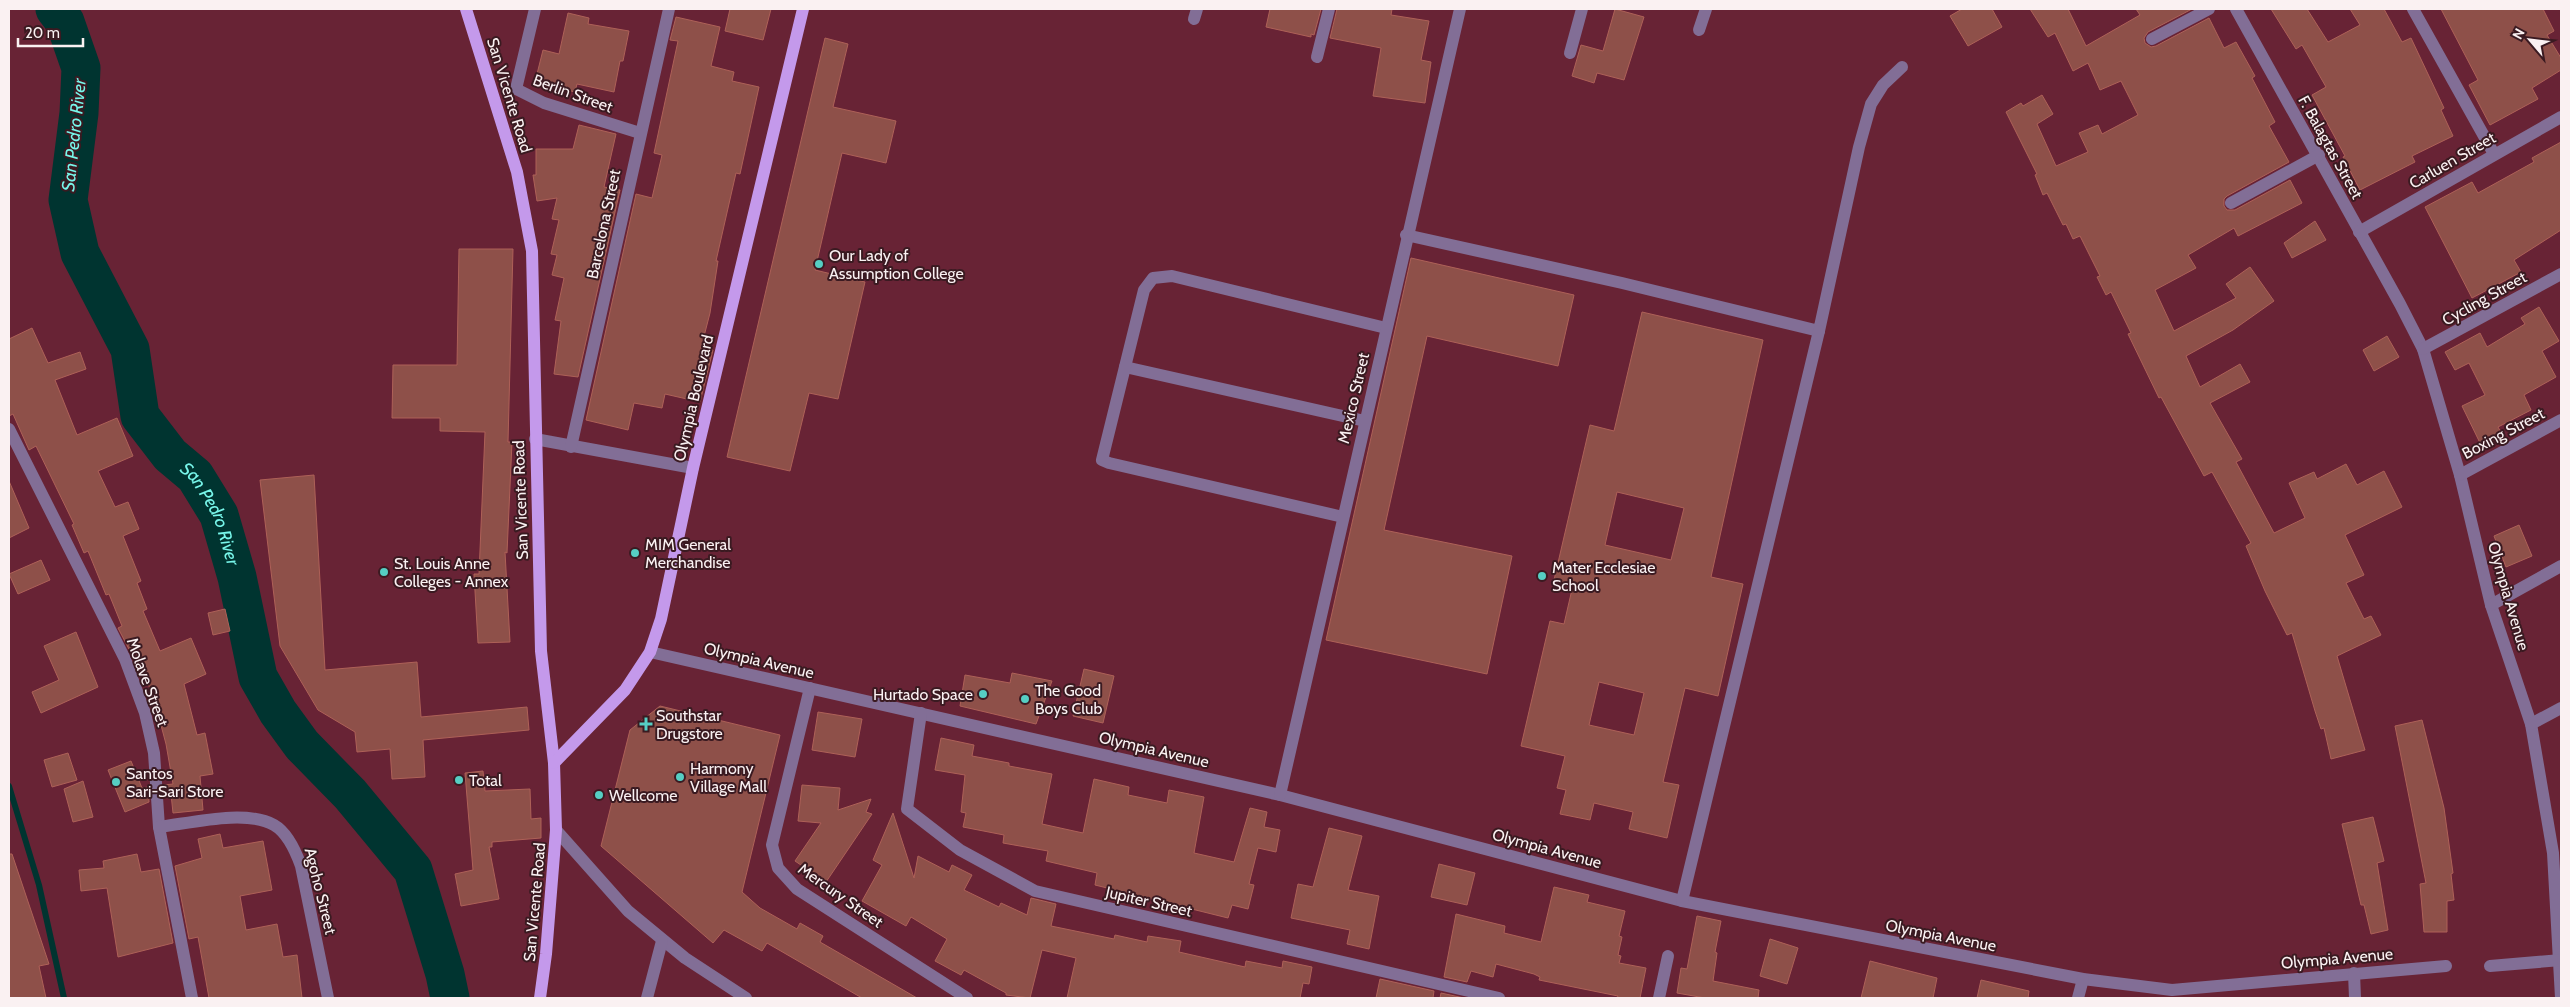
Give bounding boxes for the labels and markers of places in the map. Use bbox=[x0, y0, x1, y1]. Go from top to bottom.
place label: Our Lady of Assumption College bbox=[829, 246, 964, 283]
marker: Our Lady of Assumption College bbox=[813, 258, 825, 270]
place label: MIM General Merchandise bbox=[645, 535, 731, 572]
marker: MIM General Merchandise bbox=[629, 547, 641, 559]
place label: St. Louis Anne Colleges - Annex bbox=[394, 554, 509, 591]
place label: Mater Ecclesiae School bbox=[1552, 558, 1655, 595]
marker: St. Louis Anne Colleges - Annex bbox=[378, 566, 390, 578]
marker: Mater Ecclesiae School bbox=[1536, 570, 1548, 582]
place label: The Good Boys Club bbox=[1035, 681, 1102, 718]
place label: Hurtado Space bbox=[873, 685, 973, 704]
marker: Hurtado Space bbox=[977, 688, 989, 700]
marker: The Good Boys Club bbox=[1019, 693, 1031, 705]
place label: Southstar Drugstore bbox=[656, 706, 723, 743]
marker: Southstar Drugstore bbox=[640, 718, 652, 730]
place label: Harmony Village Mall bbox=[690, 759, 767, 796]
place label: Santos Sari-Sari Store bbox=[126, 764, 223, 801]
place label: Total bbox=[469, 771, 502, 790]
marker: Harmony Village Mall bbox=[674, 771, 686, 783]
marker: Total bbox=[453, 774, 465, 786]
marker: Santos Sari-Sari Store bbox=[110, 776, 122, 788]
place label: Wellcome bbox=[609, 786, 677, 805]
marker: Wellcome bbox=[593, 789, 605, 801]

